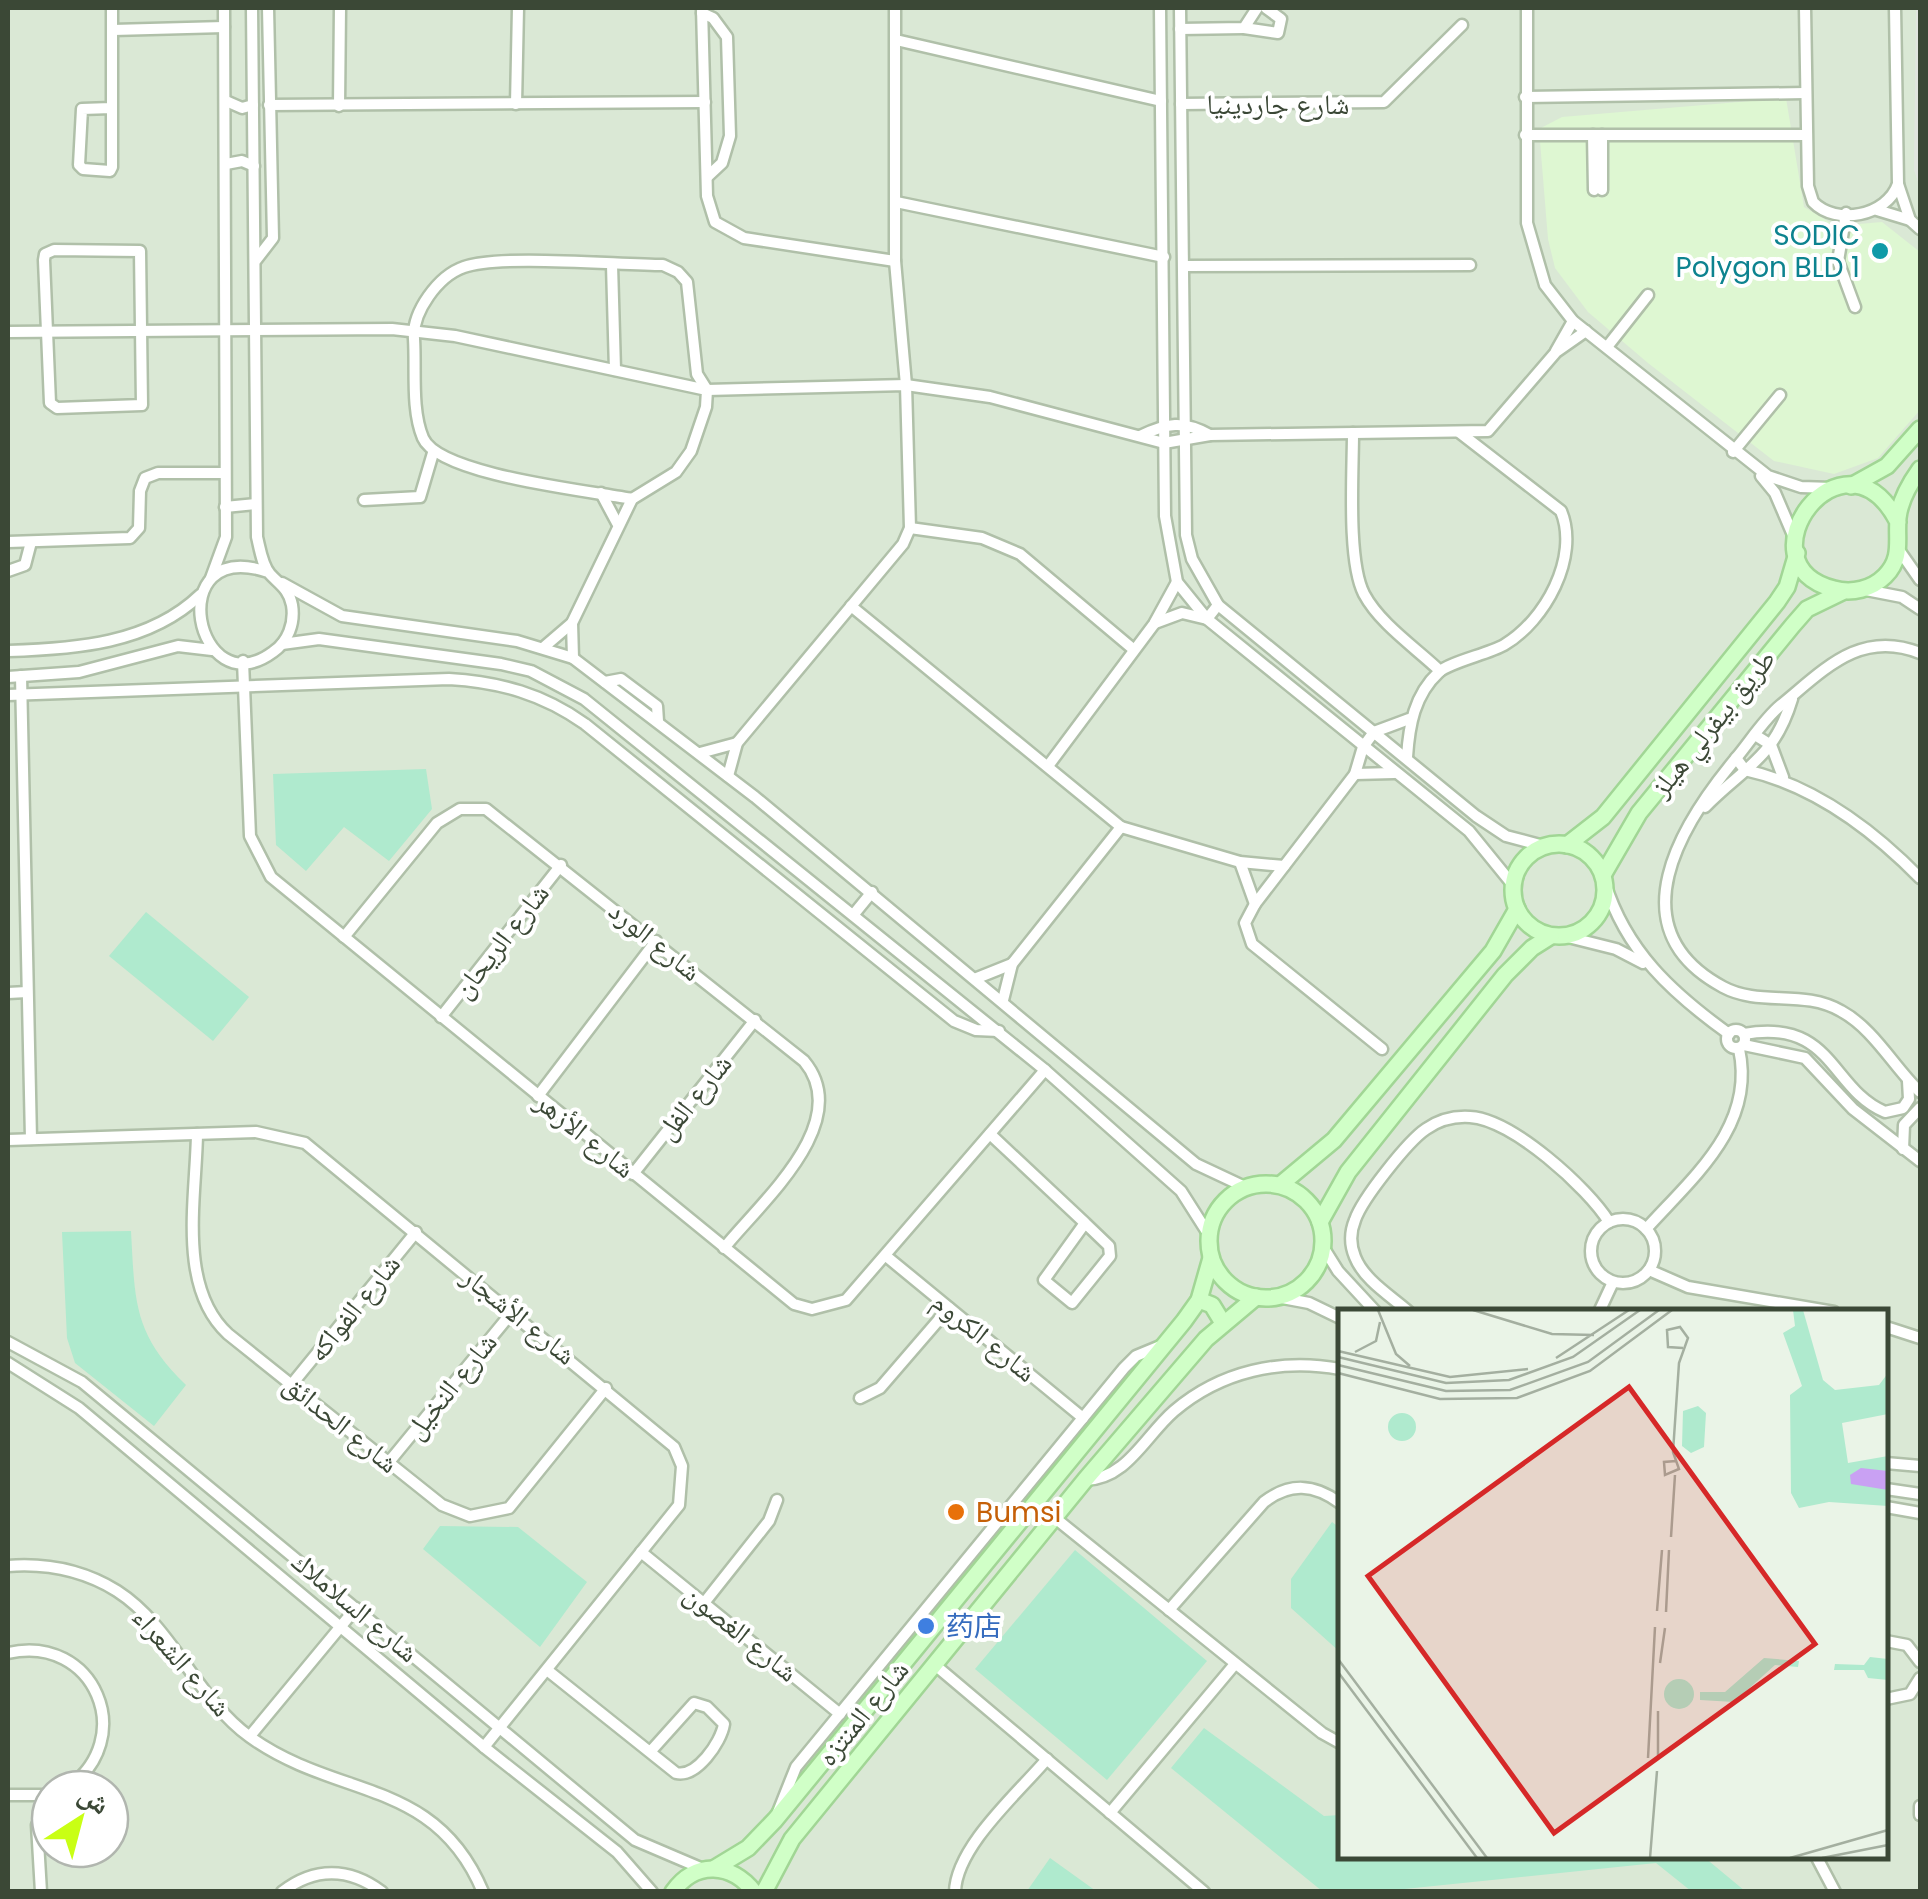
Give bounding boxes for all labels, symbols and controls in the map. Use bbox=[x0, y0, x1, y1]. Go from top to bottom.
street label: شارع جاردينيا bbox=[1207, 85, 1349, 124]
place label: SODIC Polygon BLD 1 bbox=[1675, 216, 1860, 287]
marker: SODIC Polygon BLD 1 bbox=[1869, 240, 1891, 262]
street label: طريق بيفرلي هيلز bbox=[1641, 641, 1787, 808]
street label: شارع الريحان bbox=[444, 875, 558, 1007]
street label: شارع الورد bbox=[600, 892, 710, 990]
street label: شارع الفل bbox=[647, 1046, 741, 1148]
street label: شارع الأزهر bbox=[526, 1082, 643, 1187]
street label: شارع الفواكه bbox=[299, 1246, 409, 1370]
street label: شارع الأشجار bbox=[453, 1257, 584, 1374]
street label: شارع الكروم bbox=[923, 1283, 1045, 1391]
inset map bbox=[1338, 1309, 1888, 1859]
street label: شارع النخيل bbox=[396, 1324, 506, 1448]
street label: شارع الحدائق bbox=[275, 1366, 407, 1482]
place label: Bumsi bbox=[976, 1493, 1061, 1532]
marker: Bumsi bbox=[945, 1501, 967, 1523]
street label: شارع السلاملاك bbox=[283, 1542, 427, 1672]
street label: شارع الغصون bbox=[676, 1575, 806, 1691]
street label: شارع الشعراء bbox=[123, 1599, 241, 1725]
place label: 药店 bbox=[946, 1607, 1002, 1646]
marker: 药店 bbox=[915, 1615, 937, 1637]
street label: شارع المنتزه bbox=[808, 1652, 918, 1774]
north arrow bbox=[30, 1769, 130, 1869]
text: ش bbox=[71, 1775, 118, 1824]

